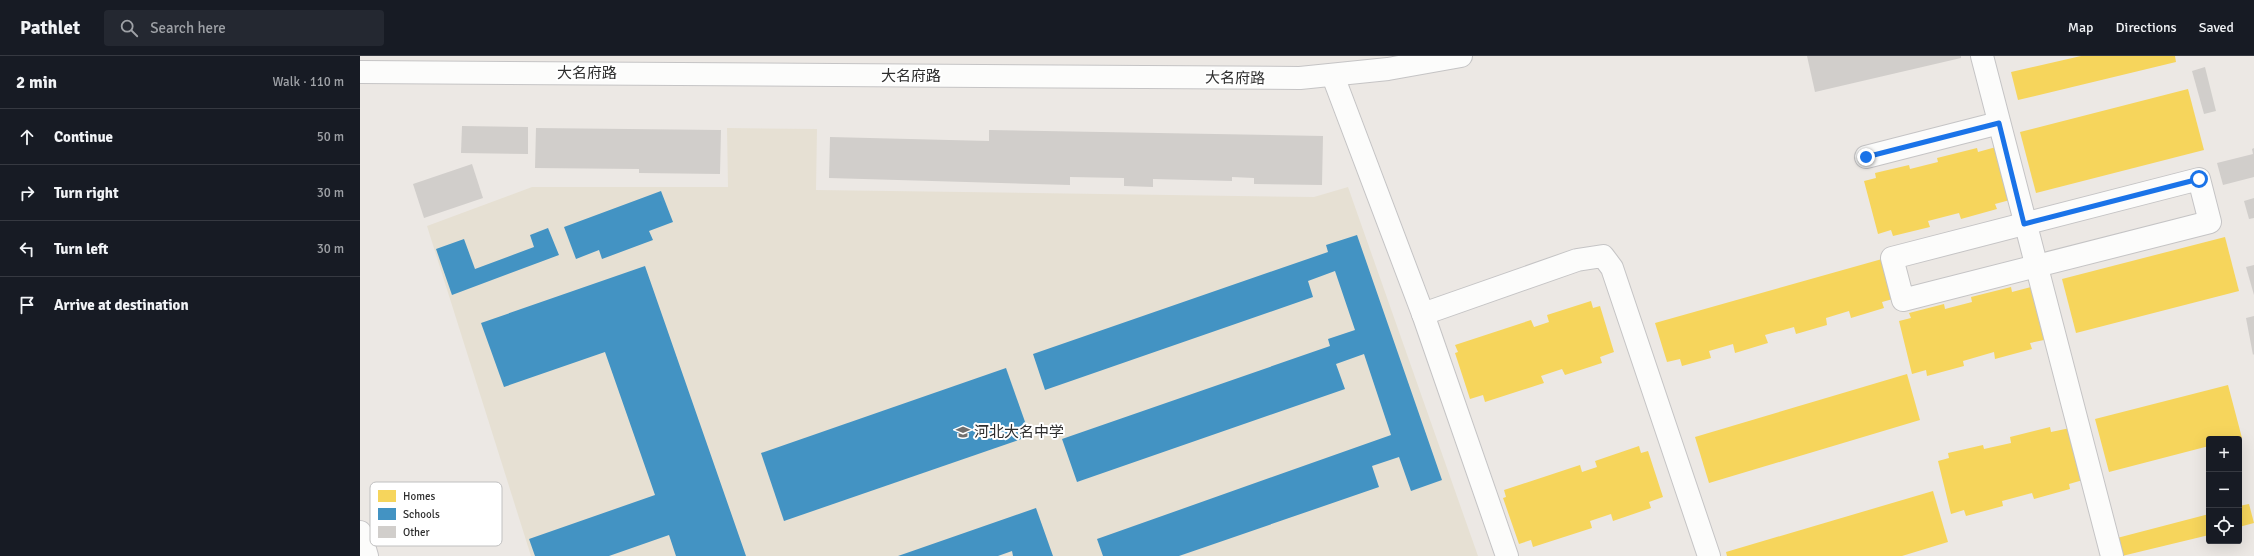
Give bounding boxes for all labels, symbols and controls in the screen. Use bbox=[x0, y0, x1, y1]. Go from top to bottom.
search box bbox=[104, 10, 384, 46]
text: Pathlet bbox=[20, 16, 80, 40]
icon: search bbox=[118, 17, 140, 39]
text: Search here bbox=[150, 19, 226, 37]
text: Map bbox=[2068, 19, 2094, 36]
text: Directions bbox=[2116, 19, 2177, 36]
text: Saved bbox=[2199, 19, 2234, 36]
street label: 大名府路 bbox=[557, 64, 617, 82]
street label: 大名府路 bbox=[881, 67, 941, 85]
street label: 大名府路 bbox=[1205, 68, 1265, 88]
text: 2 min bbox=[16, 72, 57, 93]
text: Walk · 110 m bbox=[273, 74, 344, 90]
icon: ahead bbox=[16, 126, 38, 148]
text: Continue bbox=[54, 128, 113, 146]
text: 50 m bbox=[317, 129, 344, 145]
route end bbox=[1857, 148, 1875, 166]
route start bbox=[2190, 170, 2208, 188]
icon: right bbox=[16, 182, 38, 204]
text: Turn right bbox=[54, 184, 119, 202]
text: 30 m bbox=[317, 185, 344, 201]
icon: left bbox=[16, 238, 38, 260]
text: Turn left bbox=[54, 240, 108, 258]
text: 30 m bbox=[317, 241, 344, 257]
icon: arrive bbox=[16, 294, 38, 316]
text: Arrive at destination bbox=[54, 296, 189, 314]
place label: 河北大名中学 bbox=[974, 423, 1064, 441]
school or university icon: 河北大名中学 bbox=[955, 424, 971, 440]
map controls bbox=[2206, 436, 2242, 544]
button: + bbox=[2206, 436, 2242, 472]
button: − bbox=[2206, 472, 2242, 508]
legend bbox=[370, 482, 502, 546]
text: Homes bbox=[403, 490, 435, 503]
text: Schools bbox=[403, 508, 440, 521]
button: locate bbox=[2206, 508, 2242, 544]
text: Other bbox=[403, 526, 430, 539]

